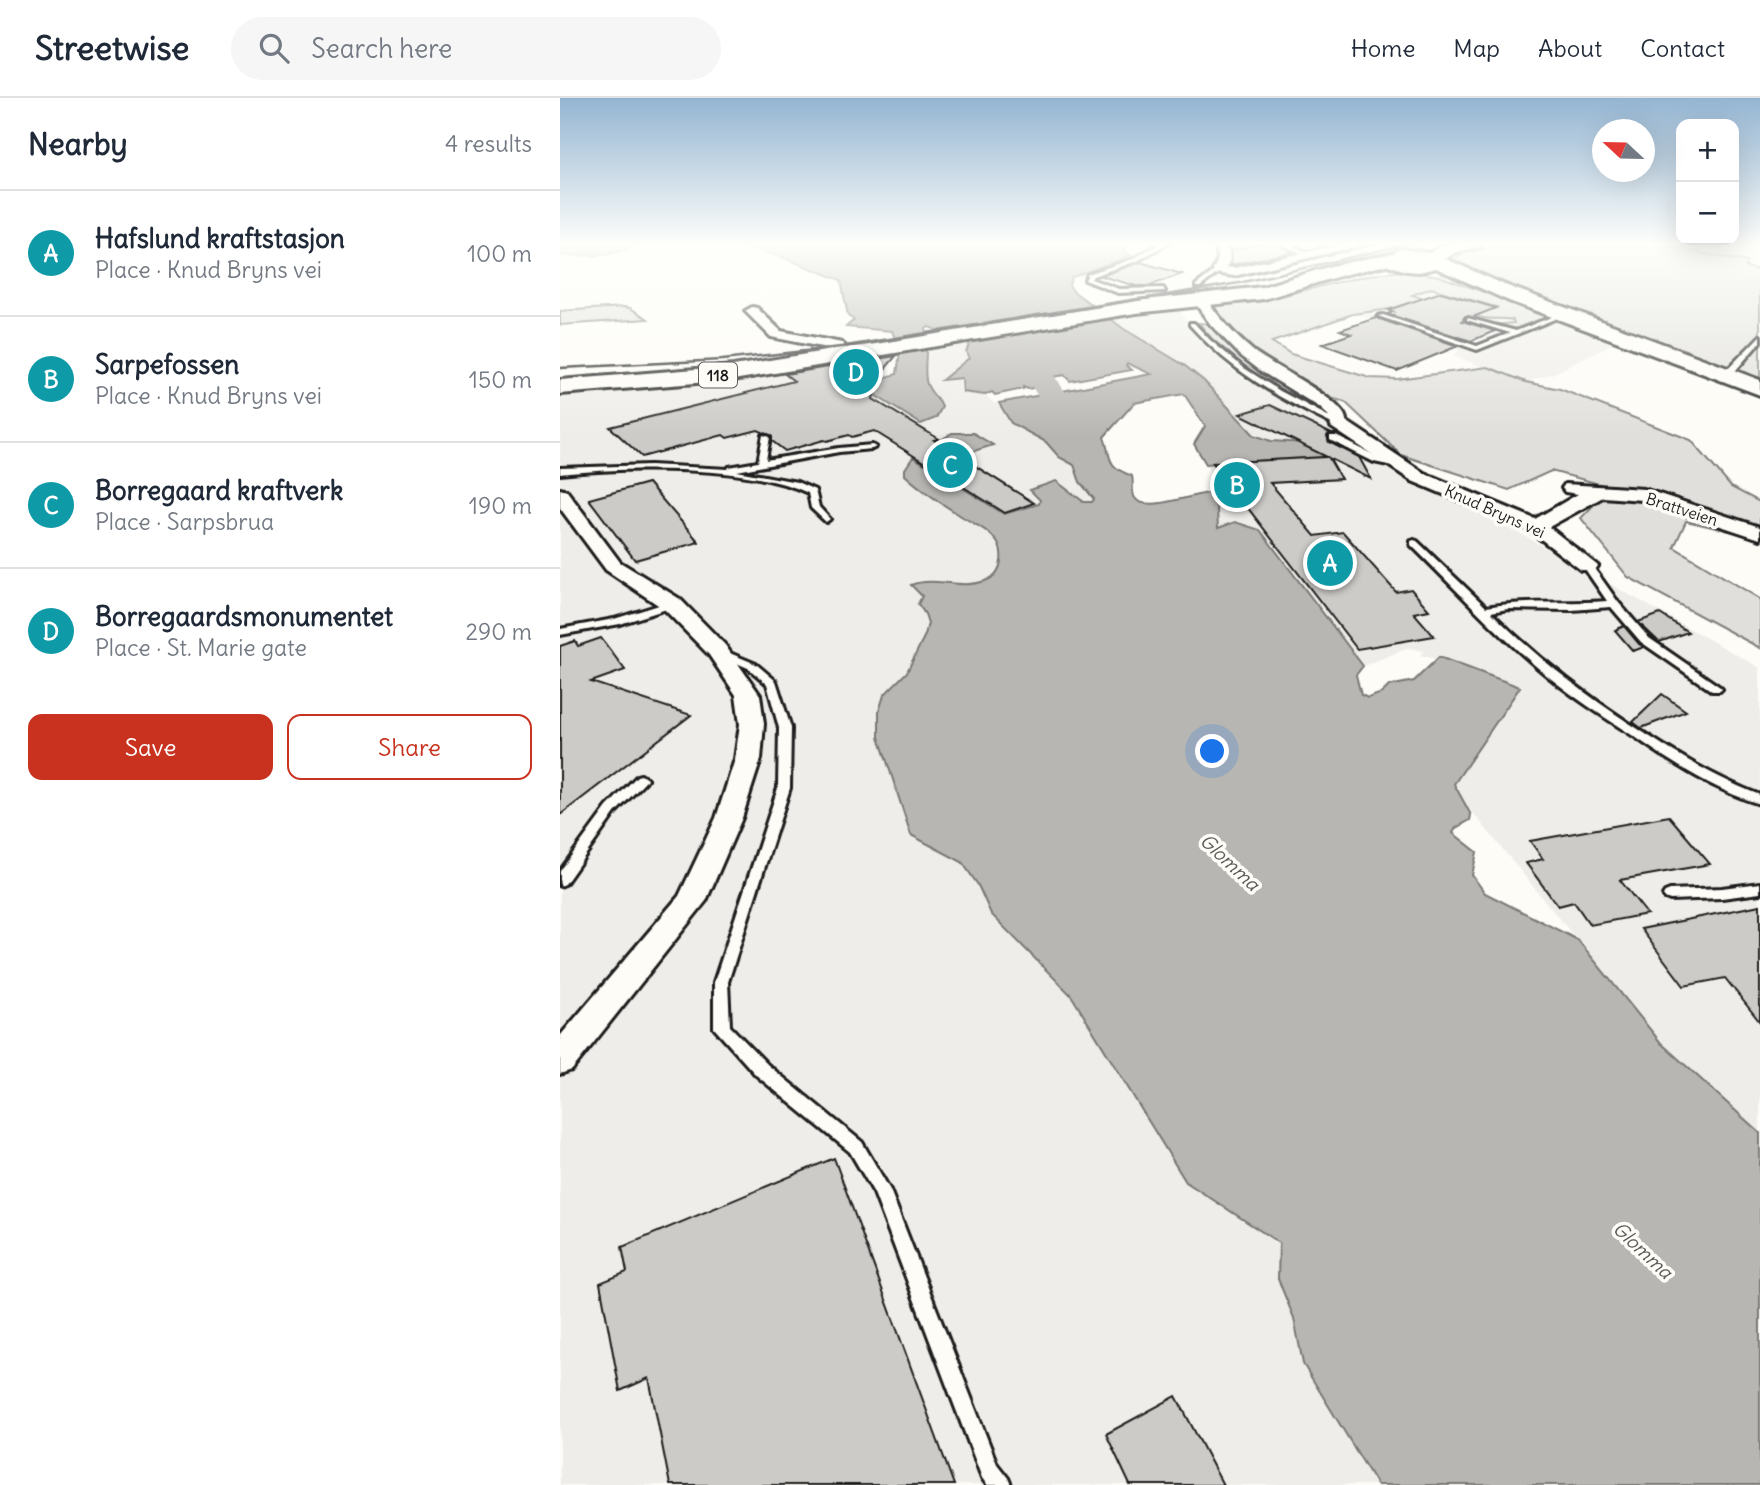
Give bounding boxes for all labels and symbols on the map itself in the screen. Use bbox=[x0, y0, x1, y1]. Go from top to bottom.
north arrow bbox=[1592, 119, 1655, 182]
pin: D bbox=[833, 346, 879, 398]
road number: 118 bbox=[699, 362, 737, 388]
pin: C bbox=[927, 439, 973, 491]
pin: B bbox=[1214, 459, 1260, 511]
street label: Knud Bryns vei bbox=[1442, 480, 1548, 542]
street label: Brattveien bbox=[1643, 488, 1721, 530]
pin: A bbox=[1307, 537, 1353, 589]
your location bbox=[1195, 734, 1229, 768]
water label: Glomma bbox=[1195, 828, 1266, 896]
water label: Glomma bbox=[1608, 1216, 1679, 1284]

